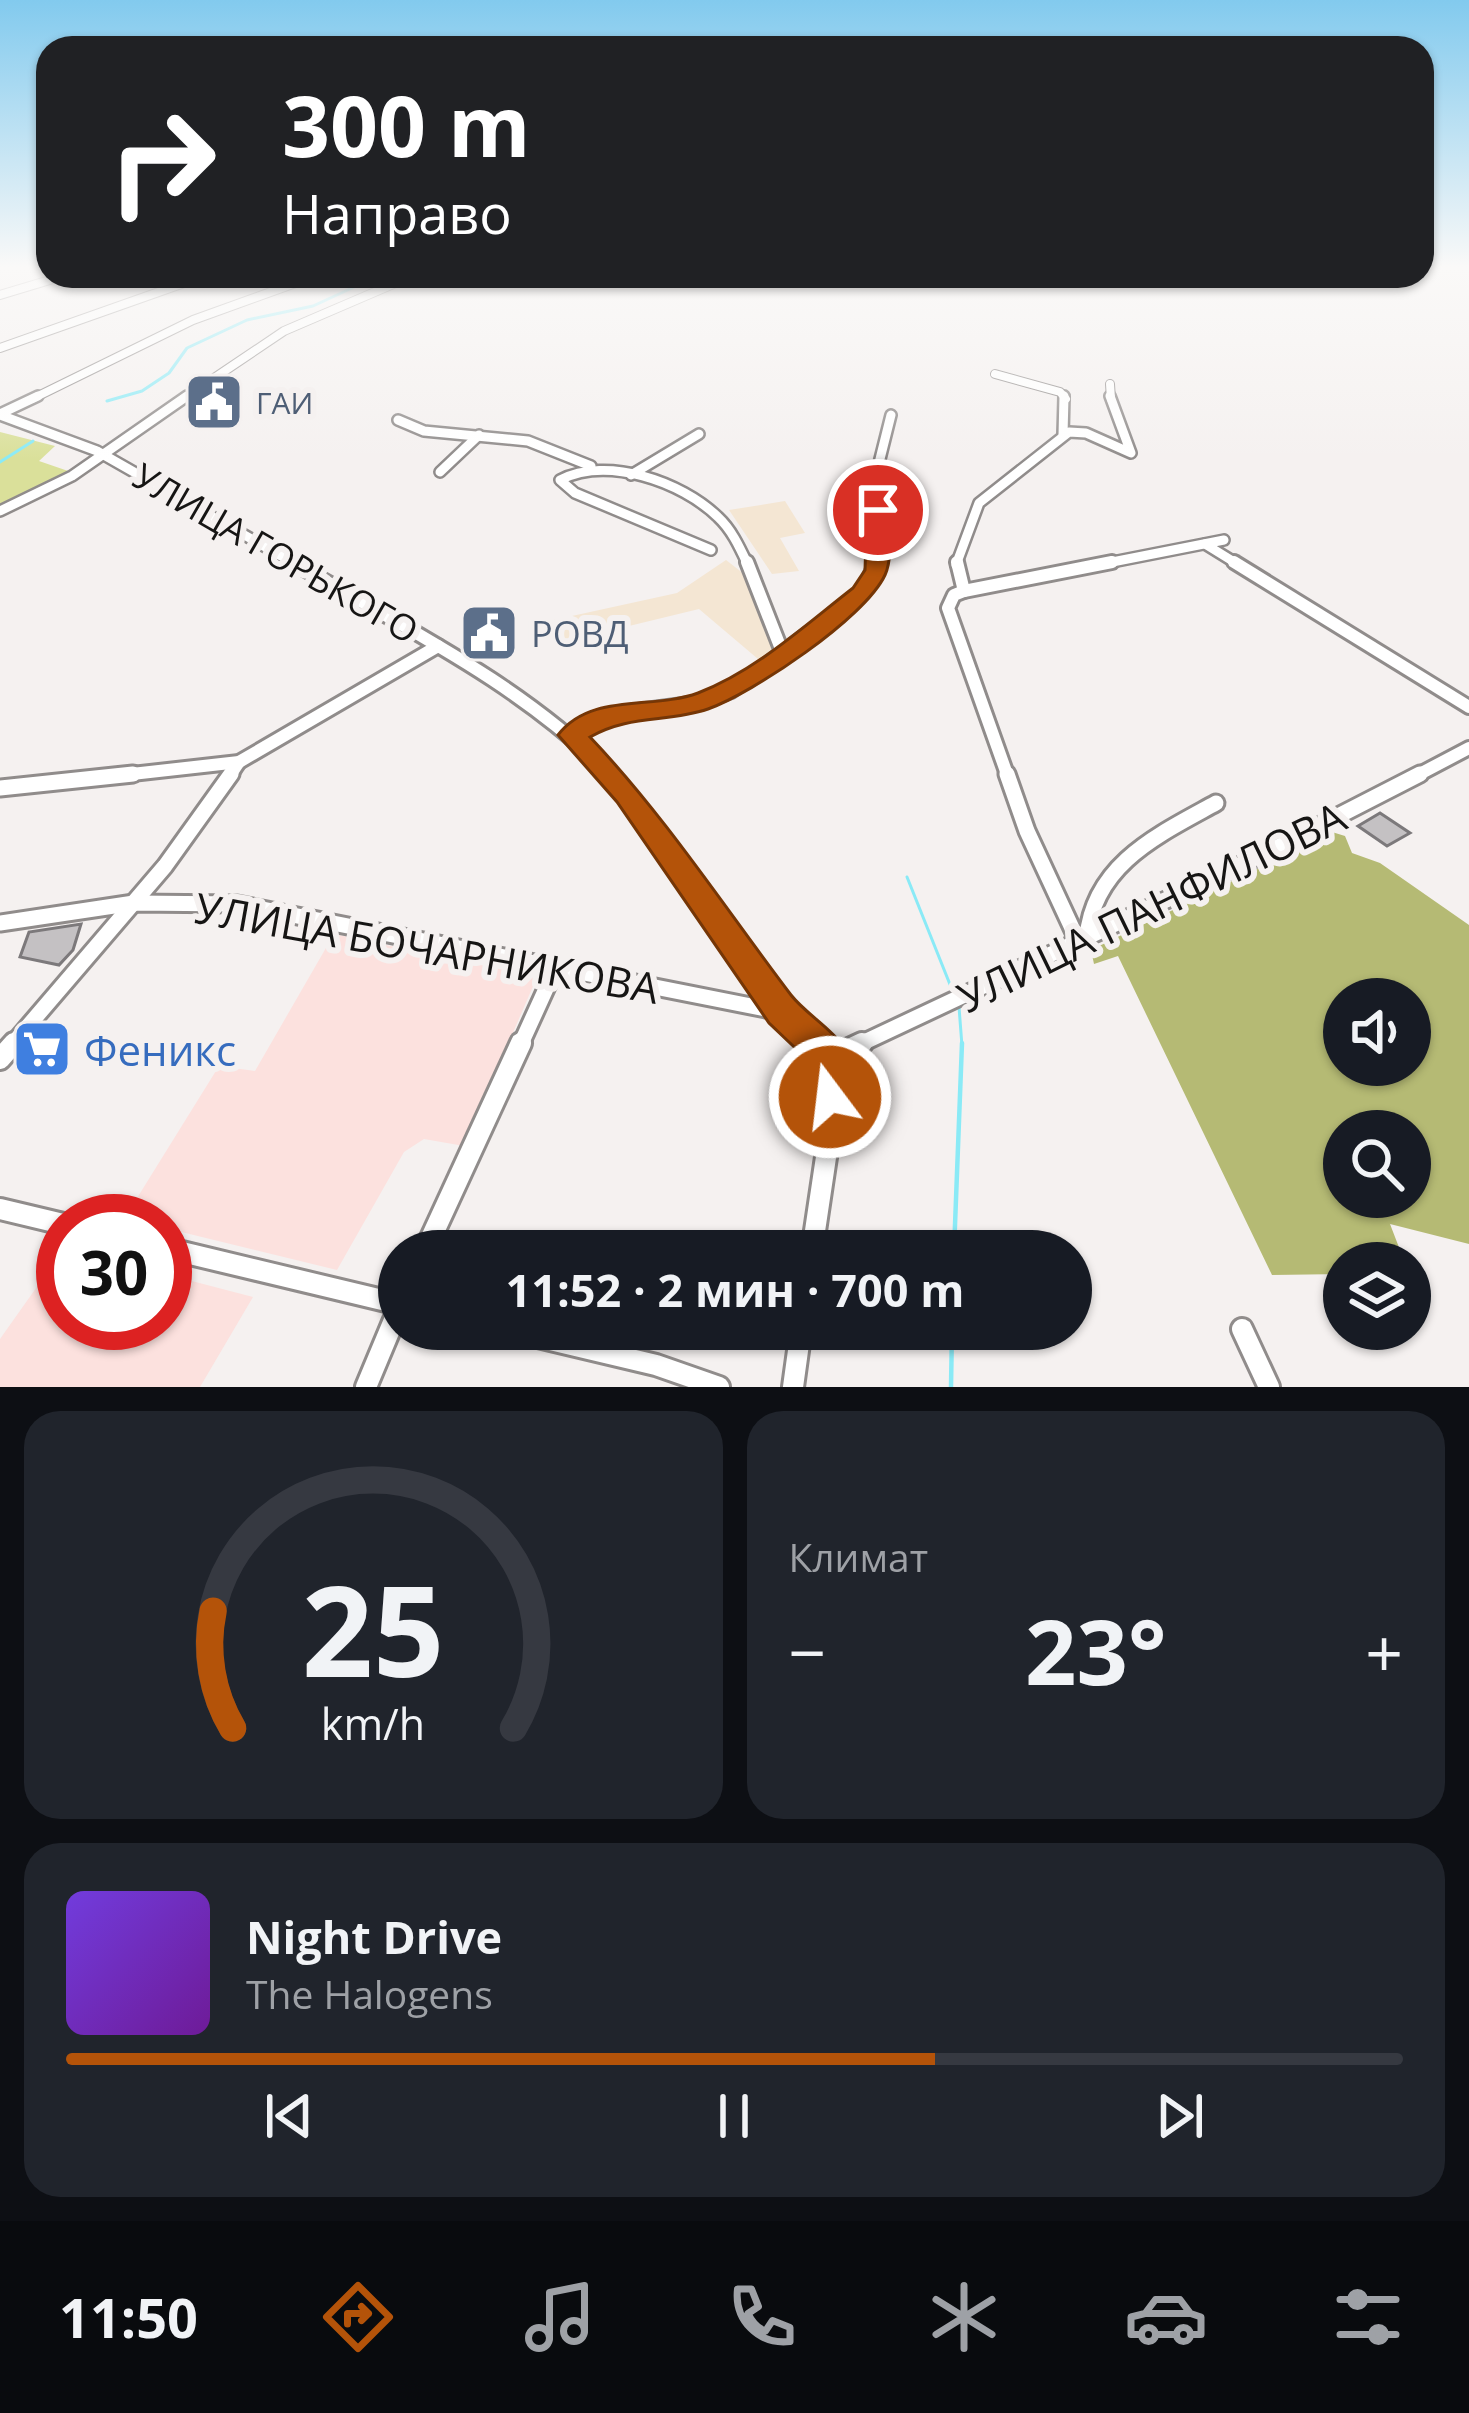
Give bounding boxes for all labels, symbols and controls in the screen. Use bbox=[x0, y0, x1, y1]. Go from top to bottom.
text: 300 m bbox=[282, 67, 530, 182]
icon: right bbox=[84, 84, 240, 240]
text: Направо bbox=[282, 176, 512, 250]
public building icon: ГАИ bbox=[183, 371, 245, 433]
place label: ГАИ bbox=[256, 382, 313, 423]
street label: УЛИЦА ГОРЬКОГО bbox=[125, 451, 427, 655]
pin bbox=[827, 459, 929, 561]
icon: arrive bbox=[845, 477, 911, 543]
public building icon: РОВД bbox=[458, 602, 520, 664]
place label: РОВД bbox=[531, 609, 629, 658]
street label: УЛИЦА ПАНФИЛОВА bbox=[947, 787, 1355, 1025]
street label: УЛИЦА БОЧАРНИКОВА bbox=[191, 878, 664, 1016]
map controls bbox=[1323, 978, 1431, 1350]
button: sound bbox=[1323, 978, 1431, 1086]
supermarket icon: Феникс bbox=[11, 1018, 73, 1080]
place label: Феникс bbox=[84, 1021, 236, 1078]
position arrow bbox=[767, 1034, 893, 1160]
button: search bbox=[1323, 1110, 1431, 1218]
speed limit sign: 30 bbox=[36, 1194, 192, 1350]
button: layers bbox=[1323, 1242, 1431, 1350]
text: 11:52 · 2 мин · 700 m bbox=[506, 1259, 964, 1320]
text: Климат bbox=[789, 1530, 928, 1583]
text: 25 bbox=[302, 1544, 445, 1714]
text: 23° bbox=[1025, 1589, 1166, 1711]
text: − bbox=[789, 1606, 826, 1696]
text: + bbox=[1365, 1606, 1403, 1696]
text: km/h bbox=[321, 1694, 425, 1753]
text: Night Drive bbox=[246, 1906, 502, 1967]
text: The Halogens bbox=[246, 1967, 493, 2020]
icon: previous bbox=[256, 2083, 322, 2149]
icon: pause bbox=[701, 2083, 767, 2149]
icon: next bbox=[1147, 2083, 1213, 2149]
icon: directions bbox=[316, 2275, 400, 2359]
icon: music bbox=[518, 2275, 602, 2359]
icon: phone bbox=[720, 2275, 804, 2359]
icon: climate bbox=[922, 2275, 1006, 2359]
icon: car bbox=[1124, 2275, 1208, 2359]
icon: filters bbox=[1326, 2275, 1410, 2359]
text: 11:50 bbox=[59, 2280, 198, 2354]

